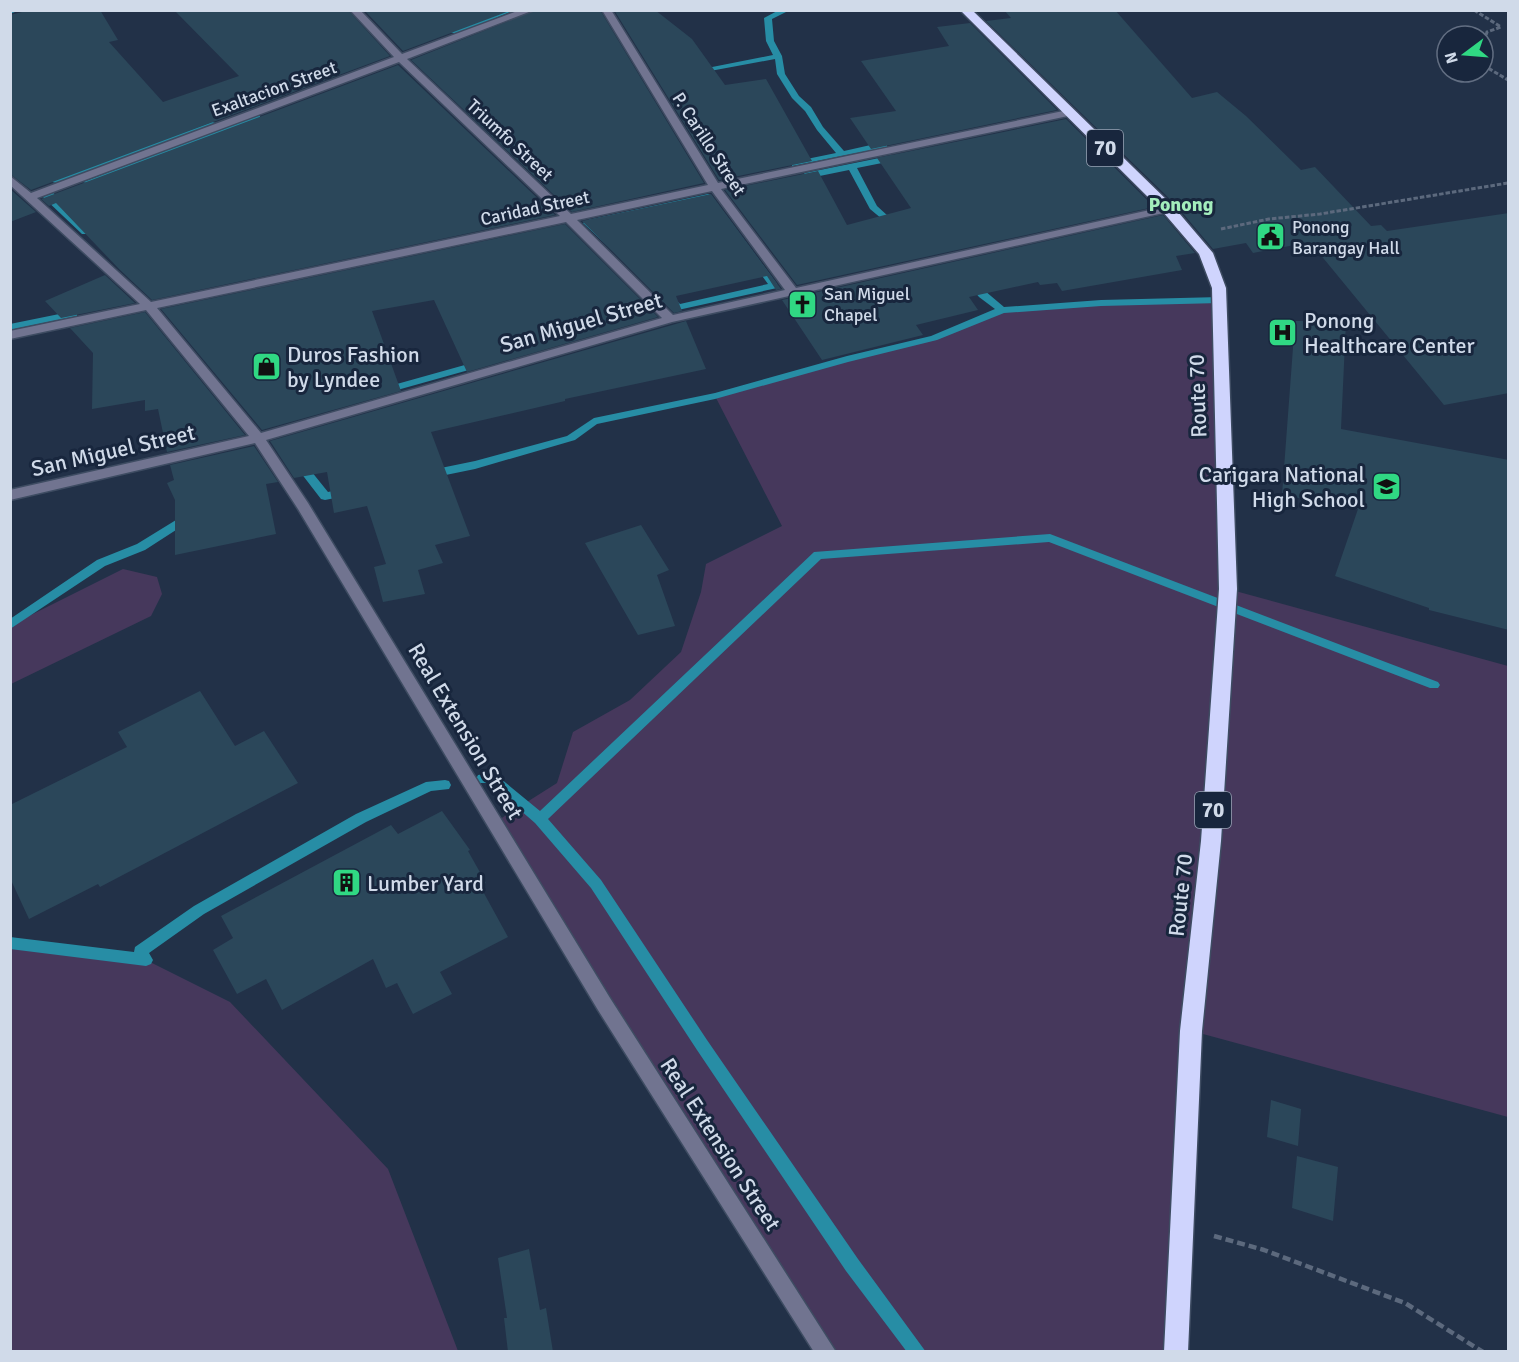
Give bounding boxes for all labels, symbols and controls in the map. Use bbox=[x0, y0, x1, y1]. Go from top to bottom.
north arrow bbox=[1435, 24, 1495, 84]
text: N bbox=[1440, 50, 1463, 66]
street label: Exaltacion Street bbox=[208, 56, 340, 122]
street label: P. Carillo Street bbox=[667, 88, 751, 200]
street label: Triumfo Street bbox=[462, 94, 558, 186]
road number: 70 bbox=[1087, 130, 1123, 166]
street label: Caridad Street bbox=[479, 186, 591, 230]
district label: Ponong bbox=[1149, 192, 1214, 217]
place label: Ponong Barangay Hall bbox=[1292, 216, 1400, 259]
public building icon: Ponong Barangay Hall bbox=[1255, 221, 1287, 253]
place label: San Miguel Chapel bbox=[824, 283, 910, 326]
street label: San Miguel Street bbox=[497, 286, 665, 358]
church icon: San Miguel Chapel bbox=[787, 288, 819, 320]
place label: Ponong Healthcare Center bbox=[1304, 307, 1475, 359]
hospital icon: Ponong Healthcare Center bbox=[1267, 317, 1299, 349]
place label: Duros Fashion by Lyndee bbox=[287, 341, 420, 393]
shop icon: Duros Fashion by Lyndee bbox=[250, 351, 282, 383]
street label: Route 70 bbox=[1183, 354, 1212, 438]
street label: San Miguel Street bbox=[29, 418, 198, 482]
place label: Carigara National High School bbox=[1199, 461, 1365, 513]
school or university icon: Carigara National High School bbox=[1370, 471, 1402, 503]
street label: Real Extension Street bbox=[402, 638, 529, 825]
road number: 70 bbox=[1195, 792, 1231, 828]
street label: Route 70 bbox=[1163, 852, 1198, 938]
building icon: Lumber Yard bbox=[330, 867, 362, 899]
place label: Lumber Yard bbox=[367, 870, 484, 897]
street label: Real Extension Street bbox=[655, 1053, 787, 1236]

